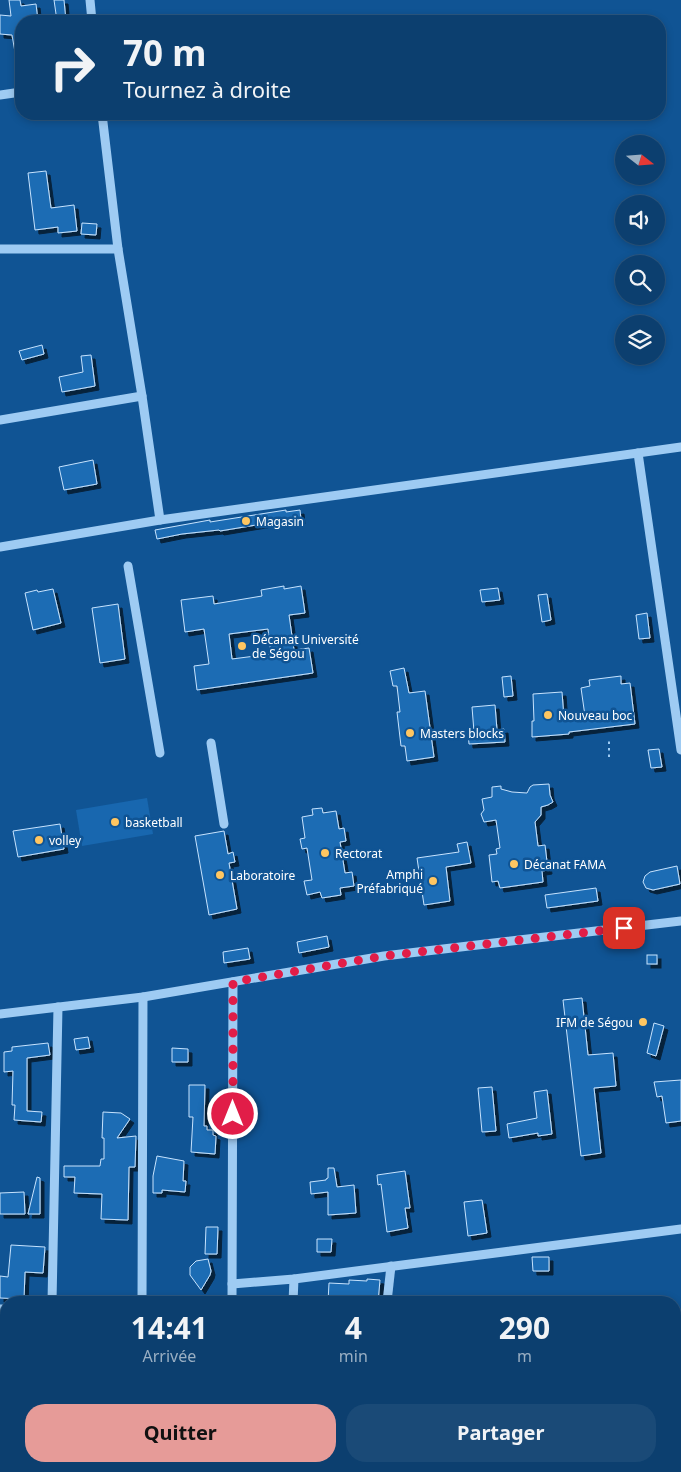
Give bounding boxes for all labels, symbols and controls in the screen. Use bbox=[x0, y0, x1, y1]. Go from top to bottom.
text: 70 m bbox=[123, 29, 206, 76]
icon: right bbox=[40, 35, 105, 100]
text: Tournez à droite bbox=[123, 74, 291, 104]
north arrow bbox=[615, 135, 665, 185]
map controls bbox=[615, 135, 665, 365]
button: sound bbox=[615, 195, 665, 245]
button: search bbox=[615, 255, 665, 305]
button: layers bbox=[615, 315, 665, 365]
place label: Magasin bbox=[256, 513, 304, 530]
marker: Magasin bbox=[240, 515, 252, 527]
place label: Décanat Université de Ségou bbox=[252, 631, 359, 662]
marker: Décanat Université de Ségou bbox=[236, 640, 248, 652]
place label: Nouveau boc bbox=[558, 707, 633, 724]
marker: Nouveau boc bbox=[542, 709, 554, 721]
place label: Masters blocks bbox=[420, 725, 504, 742]
marker: Masters blocks bbox=[404, 727, 416, 739]
place label: basketball bbox=[125, 814, 183, 831]
marker: basketball bbox=[109, 816, 121, 828]
place label: volley bbox=[49, 832, 82, 849]
marker: volley bbox=[33, 834, 45, 846]
place label: Rectorat bbox=[335, 845, 383, 862]
marker: Rectorat bbox=[319, 847, 331, 859]
place label: Décanat FAMA bbox=[524, 856, 606, 873]
marker: Décanat FAMA bbox=[508, 858, 520, 870]
place label: Amphi Préfabriqué bbox=[356, 866, 423, 897]
place label: Laboratoire bbox=[230, 867, 296, 884]
marker: Laboratoire bbox=[214, 869, 226, 881]
marker: Amphi Préfabriqué bbox=[427, 875, 439, 887]
pin bbox=[603, 907, 645, 949]
icon: arrive bbox=[610, 914, 638, 942]
place label: IFM de Ségou bbox=[556, 1014, 633, 1031]
marker: IFM de Ségou bbox=[637, 1016, 649, 1028]
position arrow bbox=[206, 1087, 258, 1139]
text: 14:41 bbox=[131, 1307, 208, 1348]
text: 4 bbox=[345, 1307, 362, 1348]
text: 290 bbox=[499, 1307, 550, 1348]
text: Arrivée bbox=[143, 1345, 196, 1367]
text: min bbox=[339, 1345, 368, 1367]
text: m bbox=[517, 1345, 532, 1367]
button: Quitter bbox=[25, 1404, 336, 1462]
button: Partager bbox=[346, 1404, 656, 1462]

